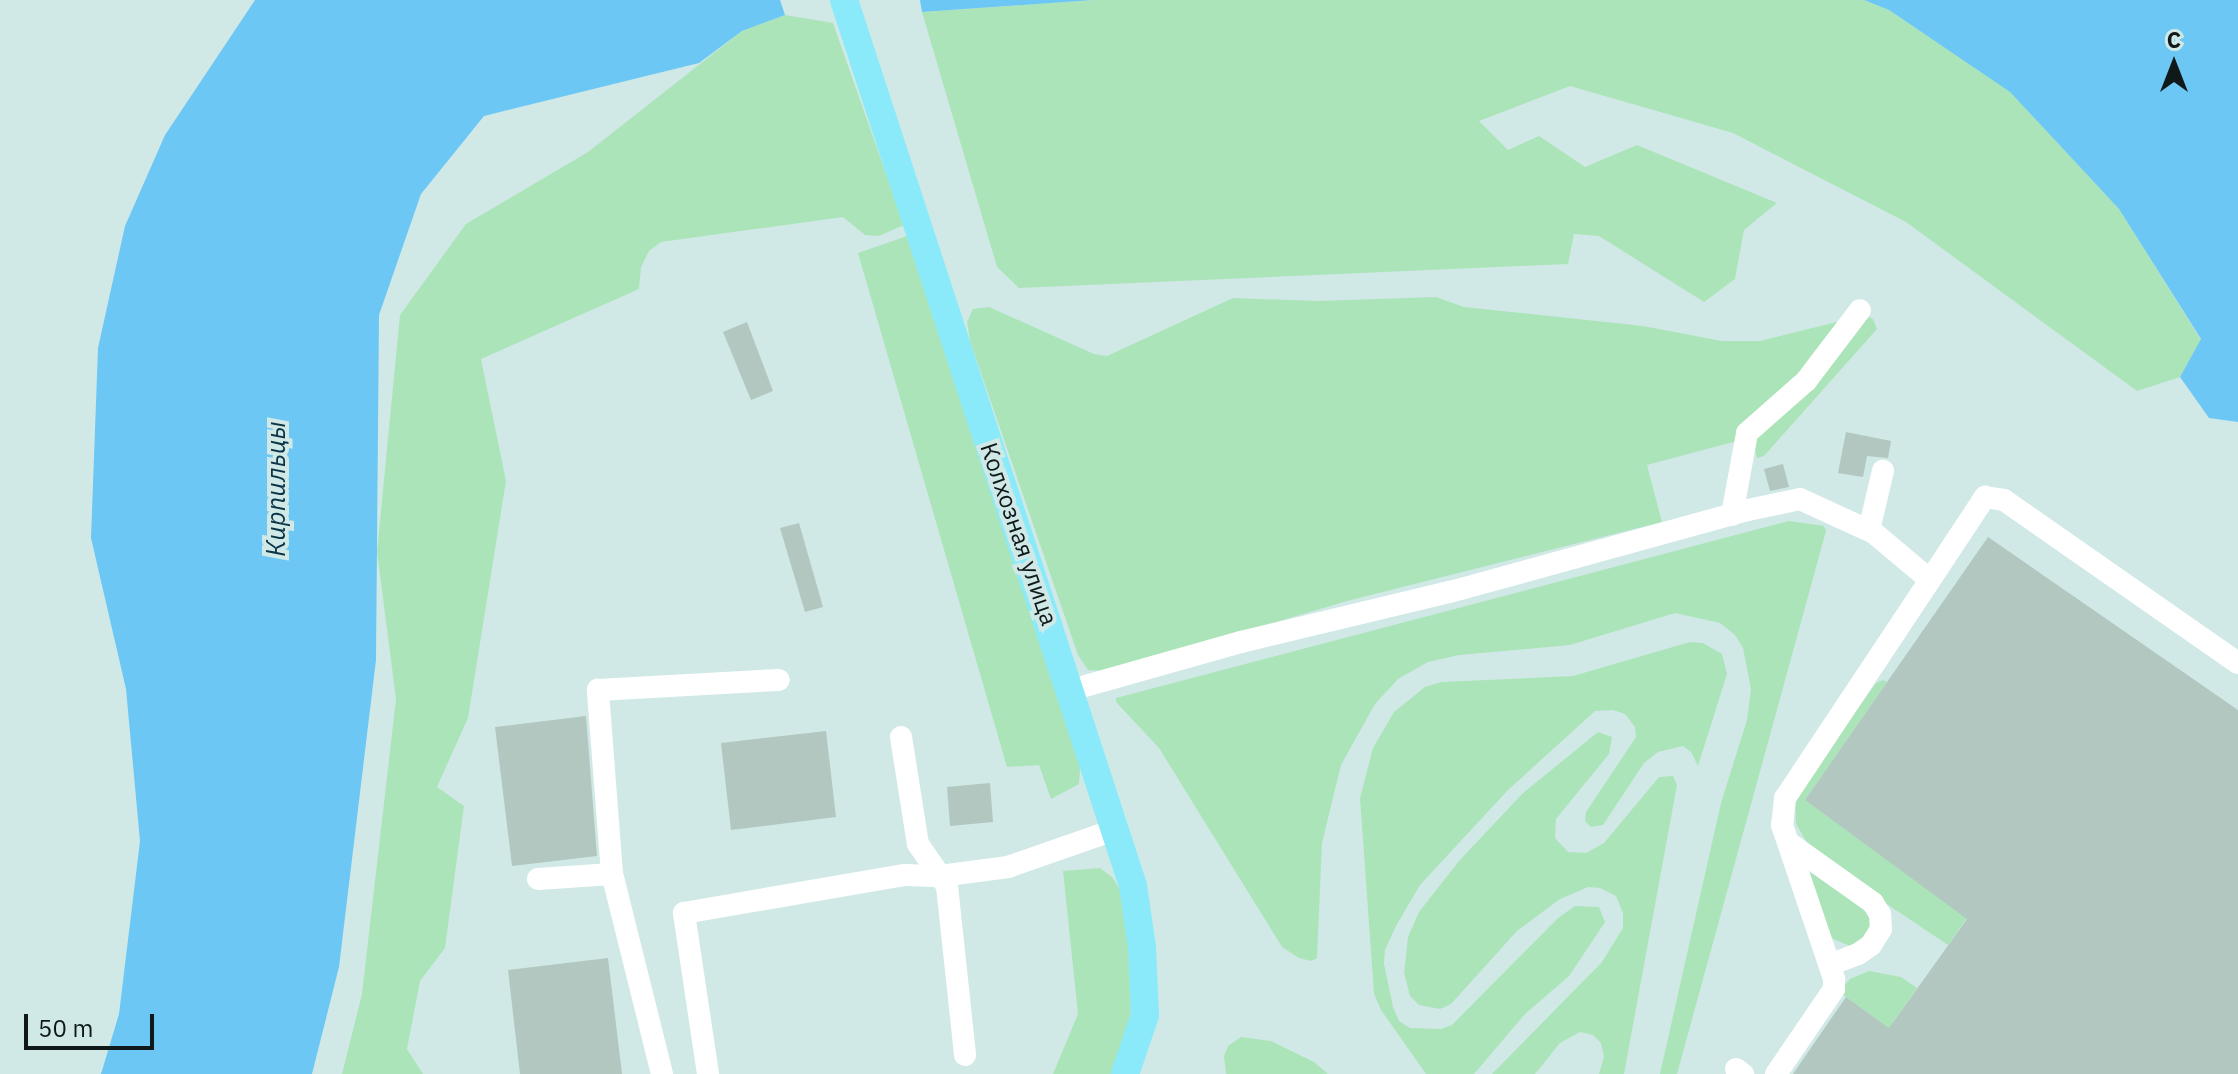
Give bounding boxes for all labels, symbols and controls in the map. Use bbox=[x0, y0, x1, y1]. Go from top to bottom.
north arrow bbox=[2134, 24, 2214, 104]
text: С bbox=[2167, 25, 2181, 54]
water label: Кирпильцы bbox=[260, 421, 292, 557]
street label: Колхозная улица bbox=[974, 439, 1064, 629]
scale bar bbox=[28, 998, 158, 1048]
text: 50 m bbox=[38, 1012, 93, 1044]

